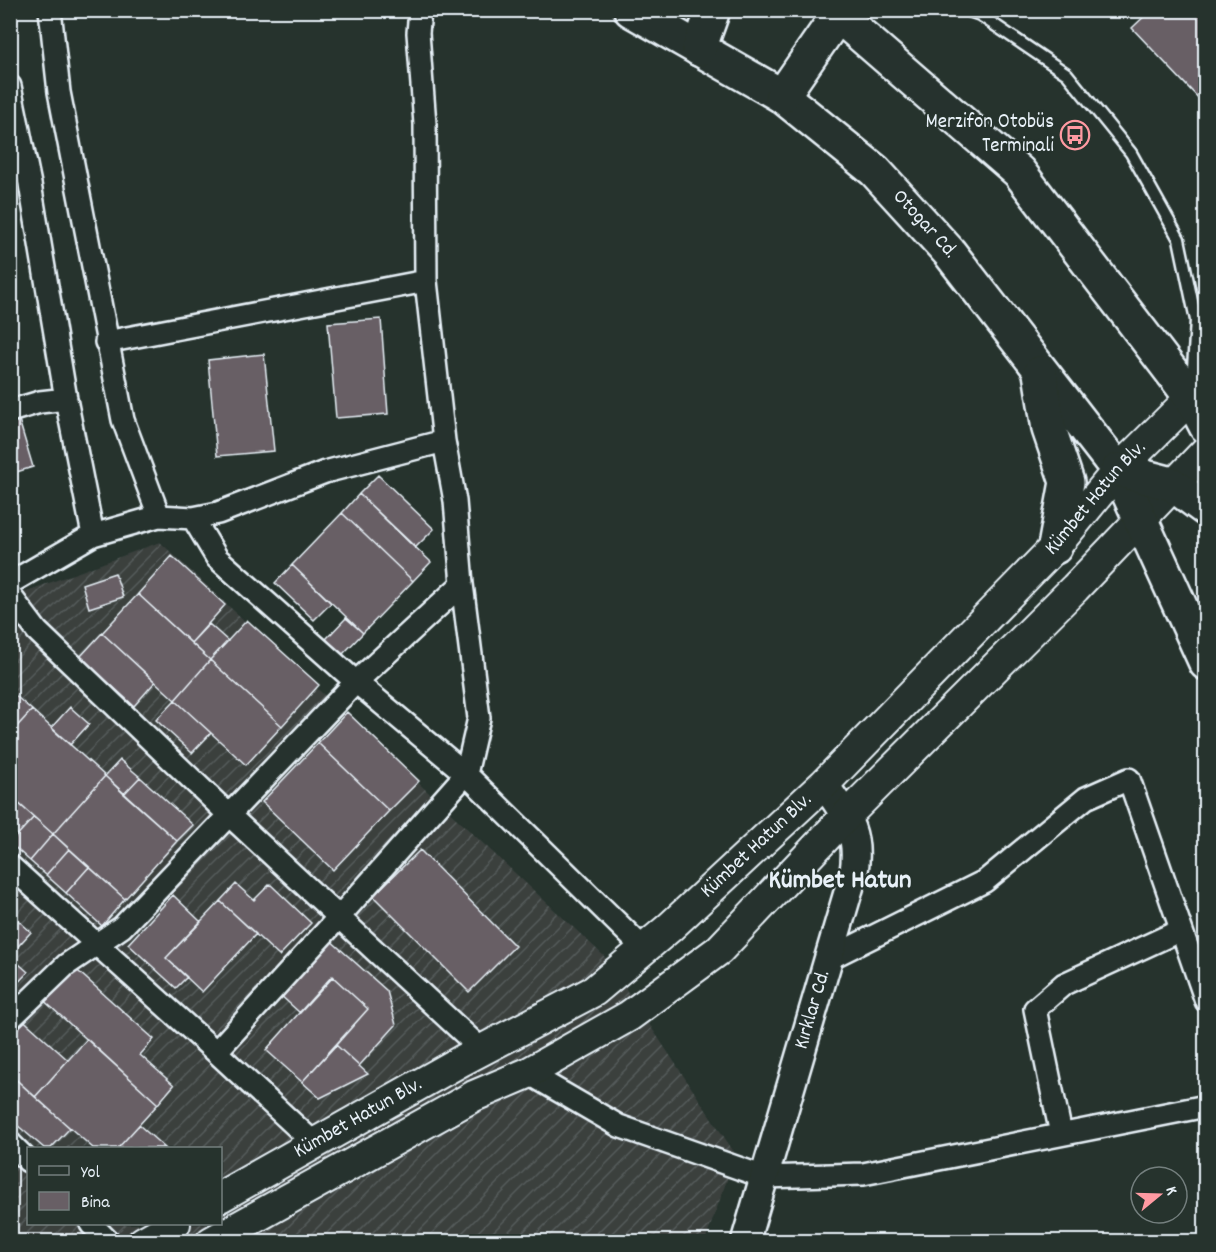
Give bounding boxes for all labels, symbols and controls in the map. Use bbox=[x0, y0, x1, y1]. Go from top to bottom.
place label: Merzifon Otobüs Terminali bbox=[925, 108, 1054, 162]
bus stop icon: Merzifon Otobüs Terminali bbox=[1059, 119, 1091, 151]
street label: Otogar Cd. bbox=[884, 183, 964, 265]
street label: Kümbet Hatun Blv. bbox=[1039, 434, 1154, 563]
street label: Kümbet Hatun Blv. bbox=[694, 787, 820, 906]
district label: Kümbet Hatun bbox=[769, 862, 911, 901]
street label: Kırklar Cd. bbox=[788, 967, 839, 1053]
street label: Kümbet Hatun Blv. bbox=[289, 1071, 428, 1167]
legend bbox=[27, 1147, 222, 1225]
text: Yol bbox=[81, 1161, 101, 1186]
north arrow bbox=[1129, 1165, 1189, 1225]
text: K bbox=[1159, 1184, 1183, 1199]
text: Bina bbox=[81, 1191, 110, 1216]

